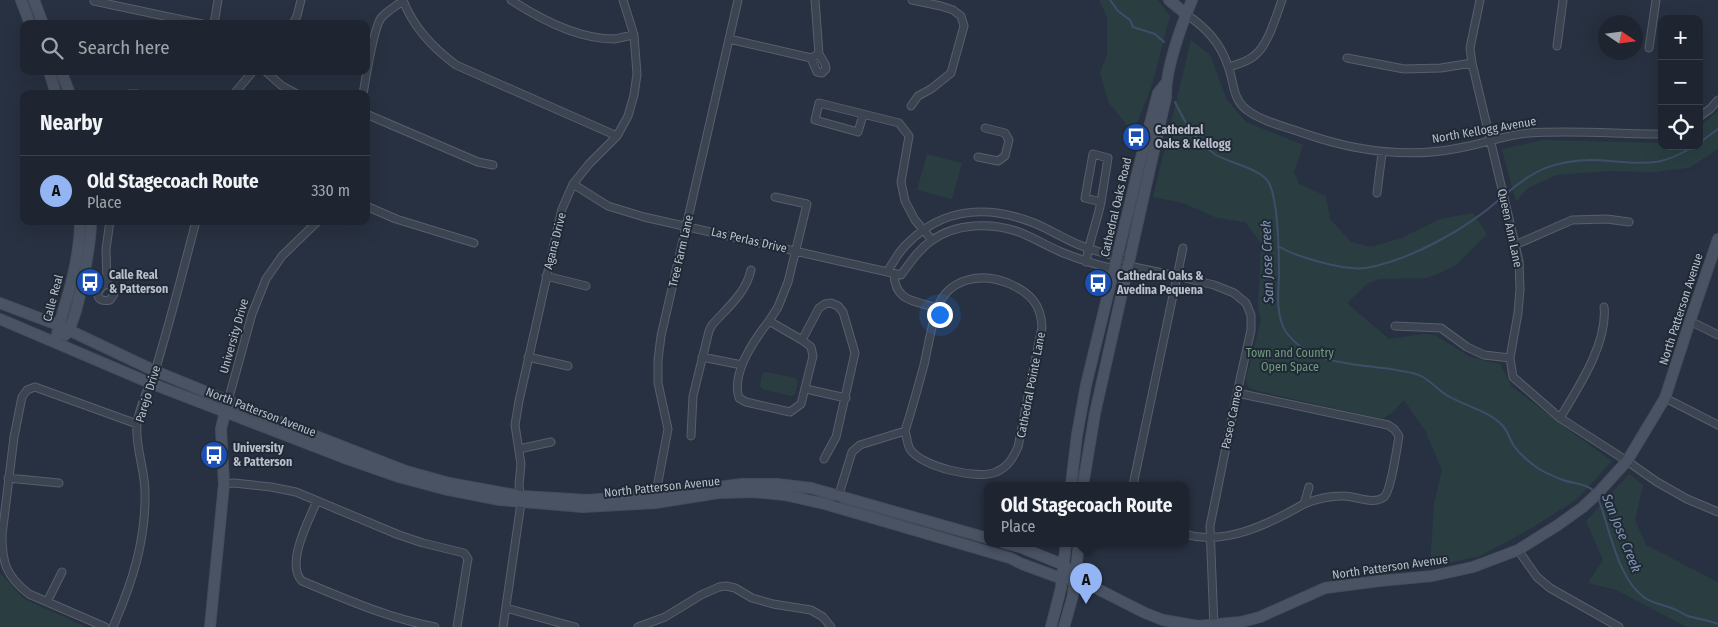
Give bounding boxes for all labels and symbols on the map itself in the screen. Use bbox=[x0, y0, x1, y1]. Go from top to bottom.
north arrow bbox=[1598, 15, 1643, 60]
street label: North Kellogg Avenue bbox=[1431, 114, 1537, 146]
bus stop icon: Cathedral Oaks & Kellogg bbox=[1121, 122, 1151, 152]
place label: Cathedral Oaks & Kellogg bbox=[1155, 123, 1231, 151]
street label: Cathedral Oaks Road bbox=[1098, 156, 1134, 258]
street label: Queen Ann Lane bbox=[1495, 187, 1525, 269]
street label: Agana Drive bbox=[541, 211, 569, 271]
street label: Tree Farm Lane bbox=[666, 213, 696, 289]
water label: San Jose Creek bbox=[1258, 220, 1277, 305]
street label: Las Perlas Drive bbox=[710, 224, 788, 256]
street label: North Patterson Avenue bbox=[1656, 251, 1706, 367]
bus stop icon: Calle Real & Patterson bbox=[75, 267, 105, 297]
place label: Calle Real & Patterson bbox=[109, 268, 168, 296]
bus stop icon: Cathedral Oaks & Avedina Pequena bbox=[1083, 268, 1113, 298]
place label: Cathedral Oaks & Avedina Pequena bbox=[1116, 269, 1204, 297]
street label: Calle Real bbox=[40, 273, 66, 323]
street label: University Drive bbox=[217, 297, 251, 375]
your location bbox=[927, 302, 953, 328]
street label: Cathedral Pointe Lane bbox=[1014, 331, 1048, 439]
park label: Town and Country Open Space bbox=[1246, 346, 1335, 374]
street label: Parejo Drive bbox=[133, 364, 163, 424]
street label: Paseo Cameo bbox=[1218, 384, 1246, 450]
street label: North Patterson Avenue bbox=[204, 385, 318, 439]
bus stop icon: University & Patterson bbox=[199, 440, 229, 470]
place label: University & Patterson bbox=[233, 441, 292, 469]
street label: North Patterson Avenue bbox=[603, 474, 721, 500]
water label: San Jose Creek bbox=[1598, 491, 1645, 575]
street label: North Patterson Avenue bbox=[1331, 552, 1449, 582]
pin: A bbox=[1070, 563, 1102, 604]

